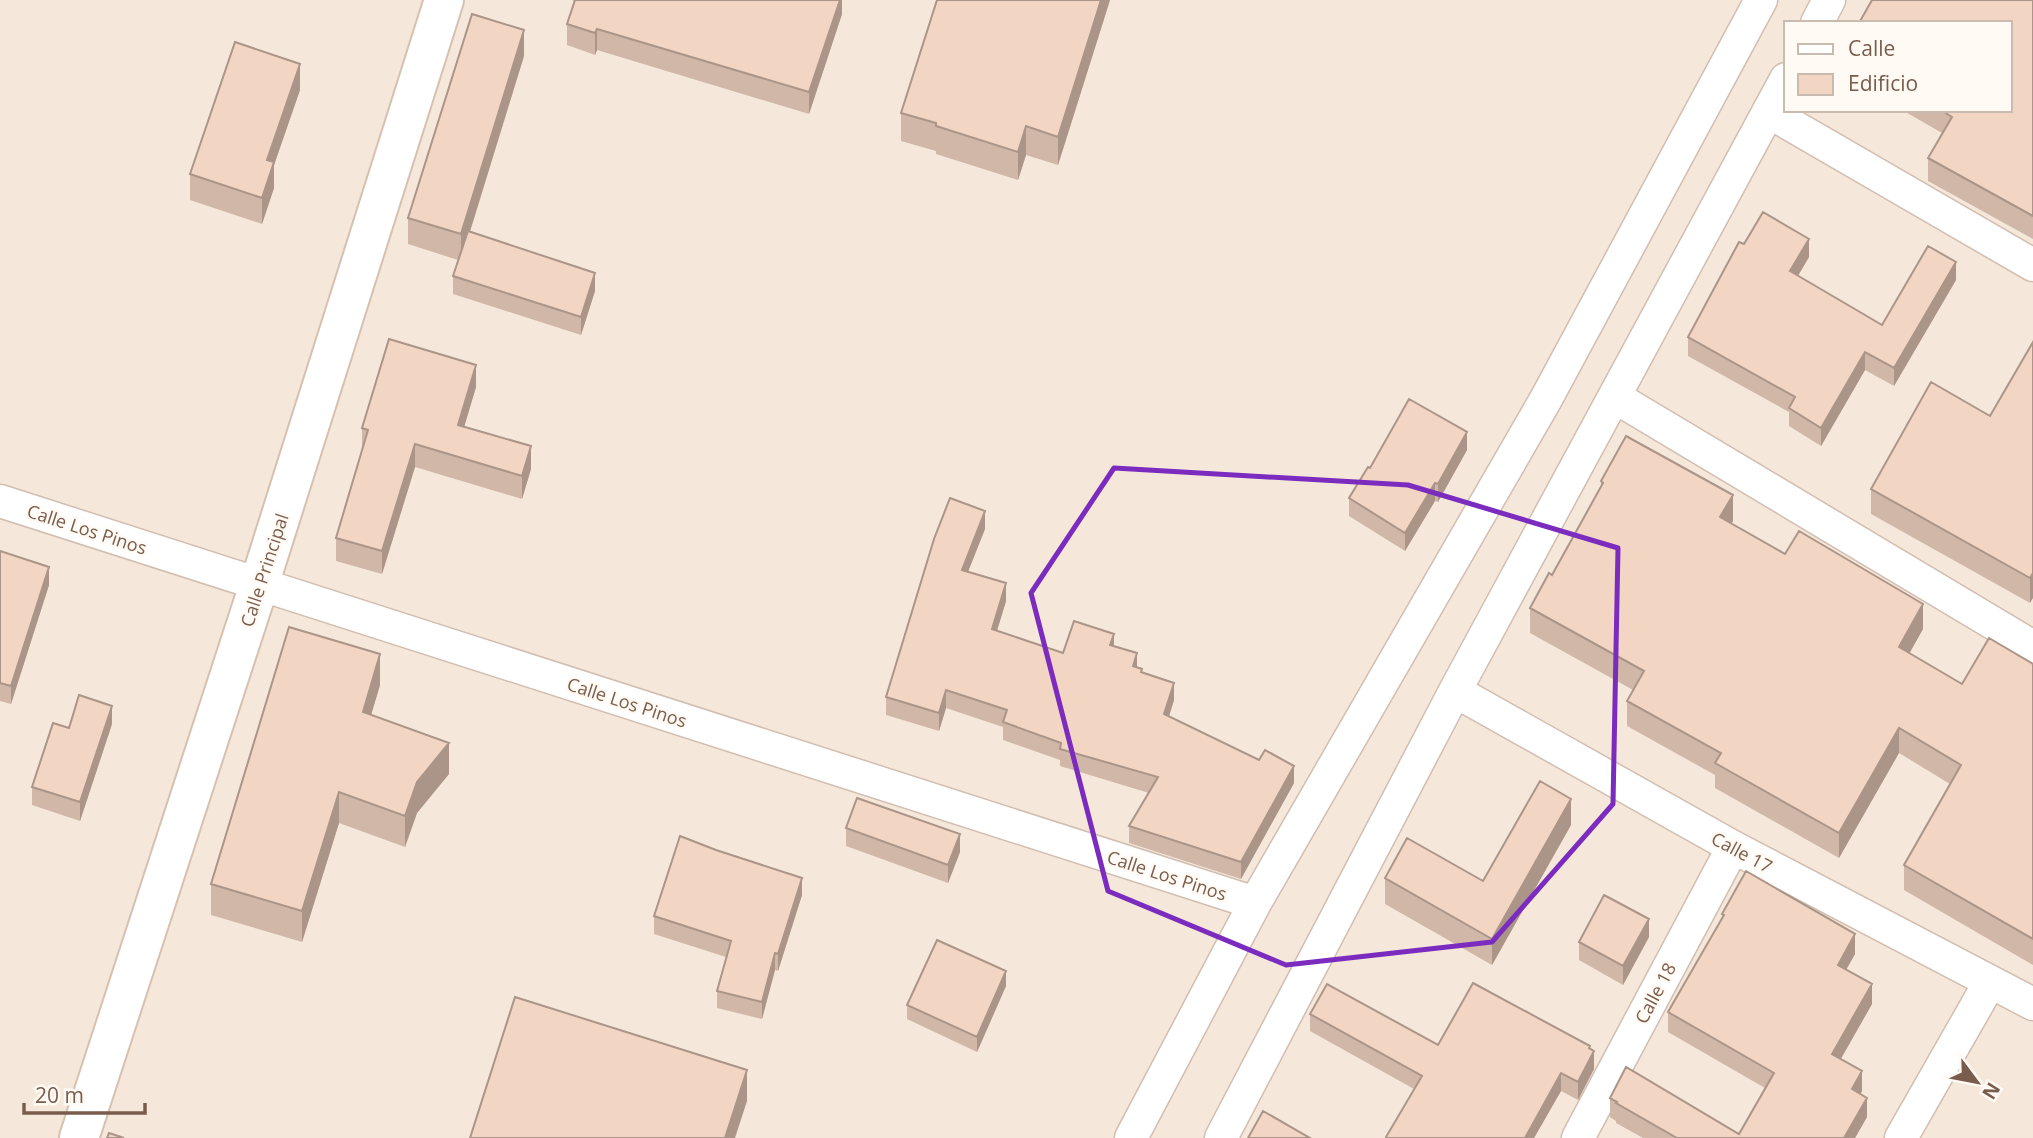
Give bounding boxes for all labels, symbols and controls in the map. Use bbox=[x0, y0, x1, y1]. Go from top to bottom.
legend bbox=[1784, 21, 2012, 112]
text: Calle bbox=[1848, 34, 1895, 62]
text: Edificio bbox=[1848, 69, 1918, 97]
street label: Calle Los Pinos bbox=[24, 498, 150, 560]
street label: Calle Principal bbox=[234, 510, 294, 630]
street label: Calle Los Pinos bbox=[564, 671, 690, 733]
street label: Calle 17 bbox=[1707, 826, 1777, 878]
street label: Calle Los Pinos bbox=[1104, 844, 1230, 906]
street label: Calle 18 bbox=[1629, 958, 1681, 1028]
north arrow bbox=[1942, 1047, 2012, 1117]
scale bar bbox=[24, 1072, 145, 1116]
text: N bbox=[1976, 1078, 2007, 1104]
text: 20 m bbox=[35, 1081, 84, 1109]

